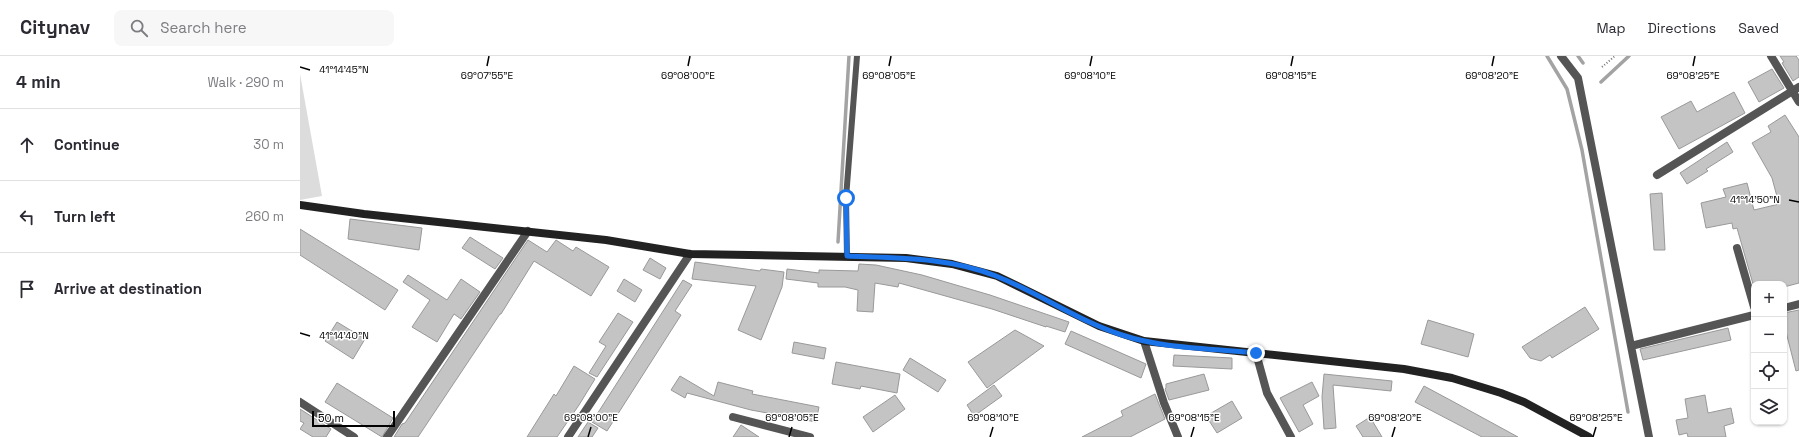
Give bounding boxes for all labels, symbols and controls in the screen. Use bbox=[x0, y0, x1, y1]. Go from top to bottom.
search box bbox=[114, 10, 394, 46]
text: Citynav bbox=[20, 15, 90, 40]
icon: search bbox=[128, 17, 150, 39]
text: Search here bbox=[160, 18, 247, 37]
text: Map bbox=[1596, 19, 1626, 37]
text: Directions bbox=[1648, 19, 1716, 37]
text: Saved bbox=[1738, 19, 1779, 37]
text: 41°14'45"N bbox=[319, 63, 369, 76]
text: 69°07'55"E bbox=[461, 69, 514, 82]
text: 69°08'00"E bbox=[661, 69, 715, 82]
text: 69°08'05"E bbox=[862, 69, 916, 82]
text: 69°08'10"E bbox=[1064, 69, 1116, 82]
text: 69°08'15"E bbox=[1265, 69, 1317, 82]
text: 69°08'20"E bbox=[1465, 69, 1519, 82]
text: 69°08'25"E bbox=[1666, 69, 1720, 82]
text: 4 min bbox=[16, 71, 61, 93]
text: Walk · 290 m bbox=[207, 74, 284, 91]
icon: ahead bbox=[16, 134, 38, 156]
text: Continue bbox=[54, 135, 120, 154]
text: 30 m bbox=[253, 136, 284, 153]
route start bbox=[837, 189, 855, 207]
text: 41°14'50"N bbox=[1730, 193, 1780, 206]
icon: left bbox=[16, 206, 38, 228]
text: Turn left bbox=[54, 207, 116, 226]
text: 260 m bbox=[245, 208, 284, 225]
icon: arrive bbox=[16, 278, 38, 300]
text: Arrive at destination bbox=[54, 279, 202, 298]
map controls bbox=[1751, 281, 1787, 425]
button: + bbox=[1751, 281, 1787, 317]
button: − bbox=[1751, 317, 1787, 353]
text: 41°14'40"N bbox=[319, 329, 369, 342]
route end bbox=[1247, 344, 1265, 362]
button: locate bbox=[1751, 353, 1787, 389]
button: layers bbox=[1751, 389, 1787, 425]
scale bar bbox=[312, 409, 395, 428]
text: 50 m bbox=[318, 411, 344, 425]
text: 69°08'00"E bbox=[564, 411, 618, 424]
text: 69°08'05"E bbox=[765, 411, 819, 424]
text: 69°08'10"E bbox=[967, 411, 1019, 424]
text: 69°08'15"E bbox=[1168, 411, 1220, 424]
text: 69°08'20"E bbox=[1368, 411, 1422, 424]
text: 69°08'25"E bbox=[1569, 411, 1623, 424]

